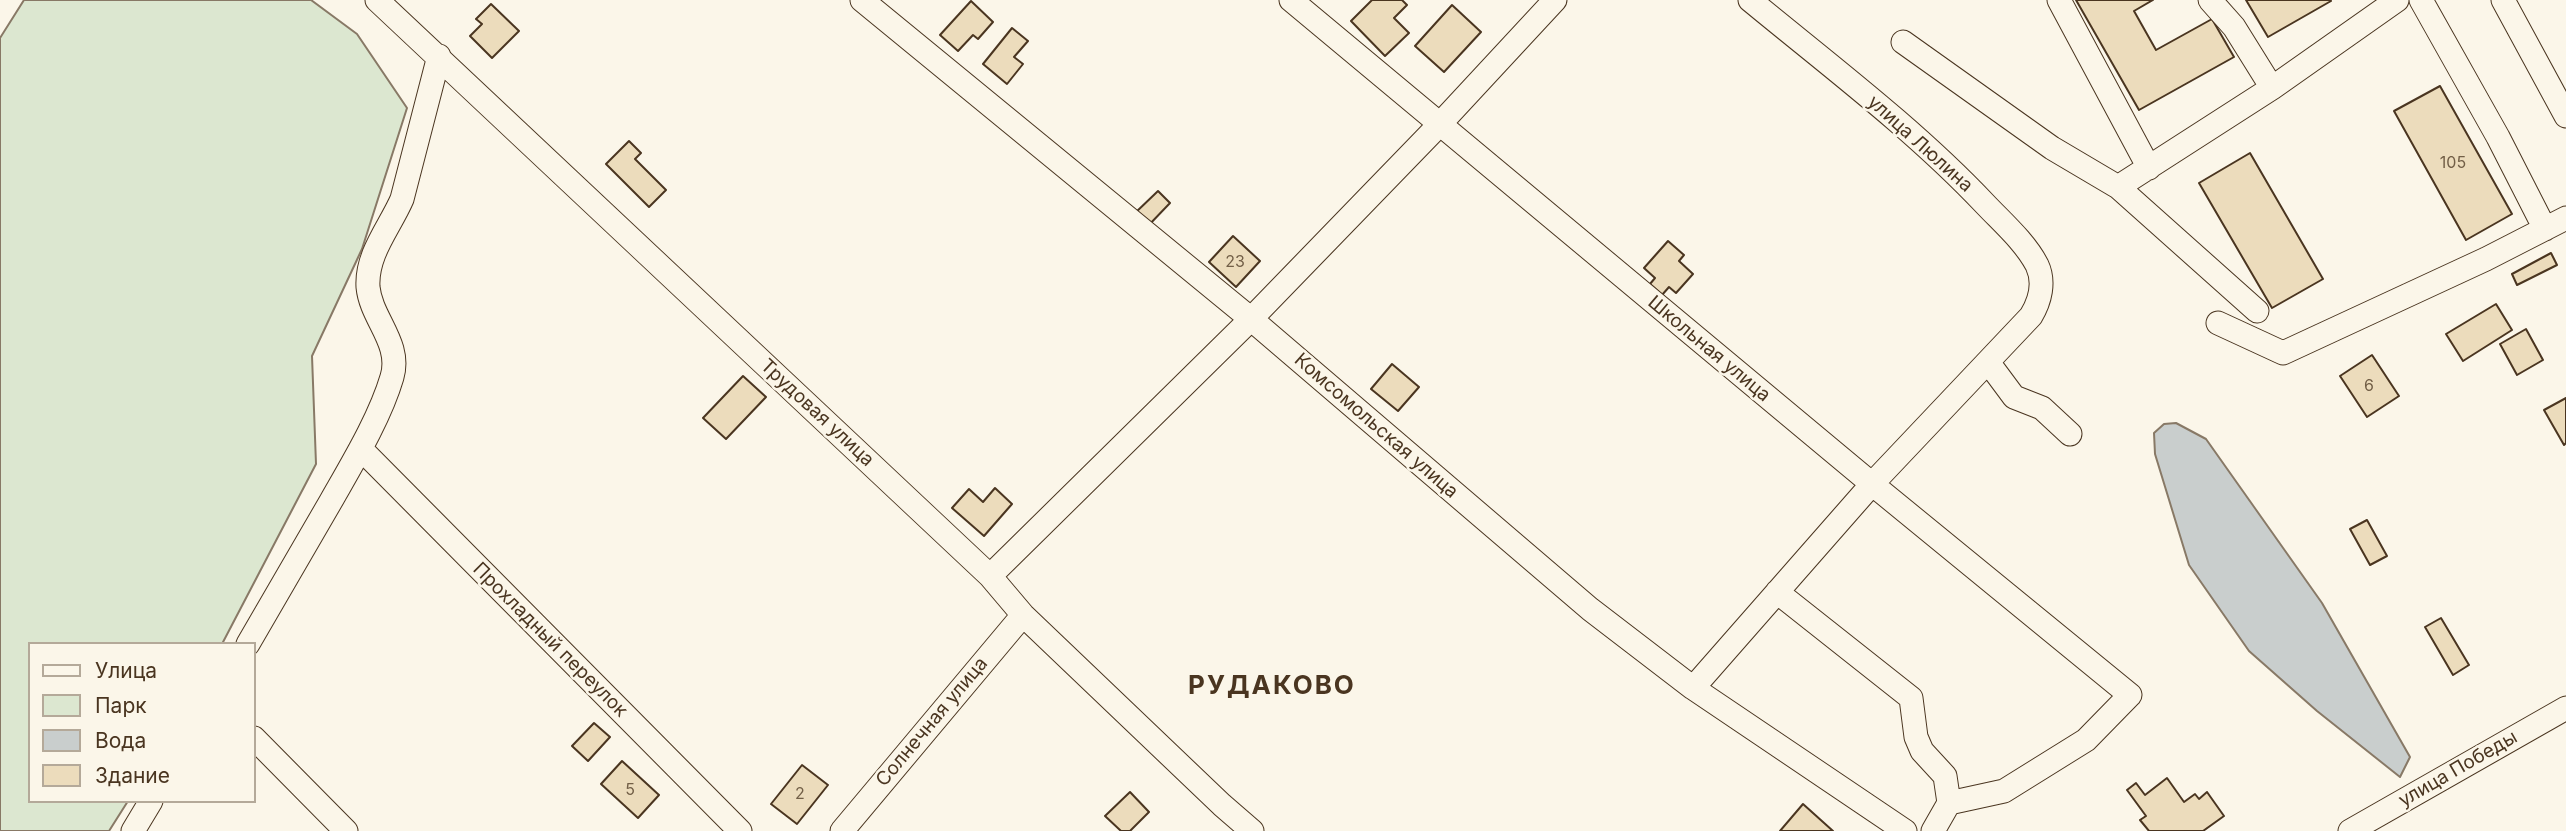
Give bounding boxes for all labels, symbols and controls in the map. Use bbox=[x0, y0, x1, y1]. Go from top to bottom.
street label: улица Люлина bbox=[1863, 91, 1977, 197]
house number: 105 bbox=[2440, 153, 2466, 173]
house number: 23 bbox=[1225, 252, 1245, 272]
street label: Школьная улица bbox=[1643, 291, 1775, 407]
street label: Комсомольская улица bbox=[1289, 349, 1463, 503]
street label: Трудовая улица bbox=[756, 355, 878, 471]
house number: 6 bbox=[2364, 376, 2374, 396]
street label: Прохладный переулок bbox=[468, 558, 632, 722]
legend bbox=[28, 642, 256, 803]
street label: Солнечная улица bbox=[871, 653, 993, 791]
text: Улица bbox=[95, 658, 157, 683]
district label: РУДАКОВО bbox=[1189, 670, 1355, 702]
text: Парк bbox=[95, 693, 147, 718]
street label: улица Победы bbox=[2395, 726, 2521, 812]
text: Вода bbox=[95, 728, 146, 753]
text: Здание bbox=[95, 763, 170, 788]
house number: 5 bbox=[625, 780, 635, 800]
house number: 2 bbox=[795, 784, 805, 804]

